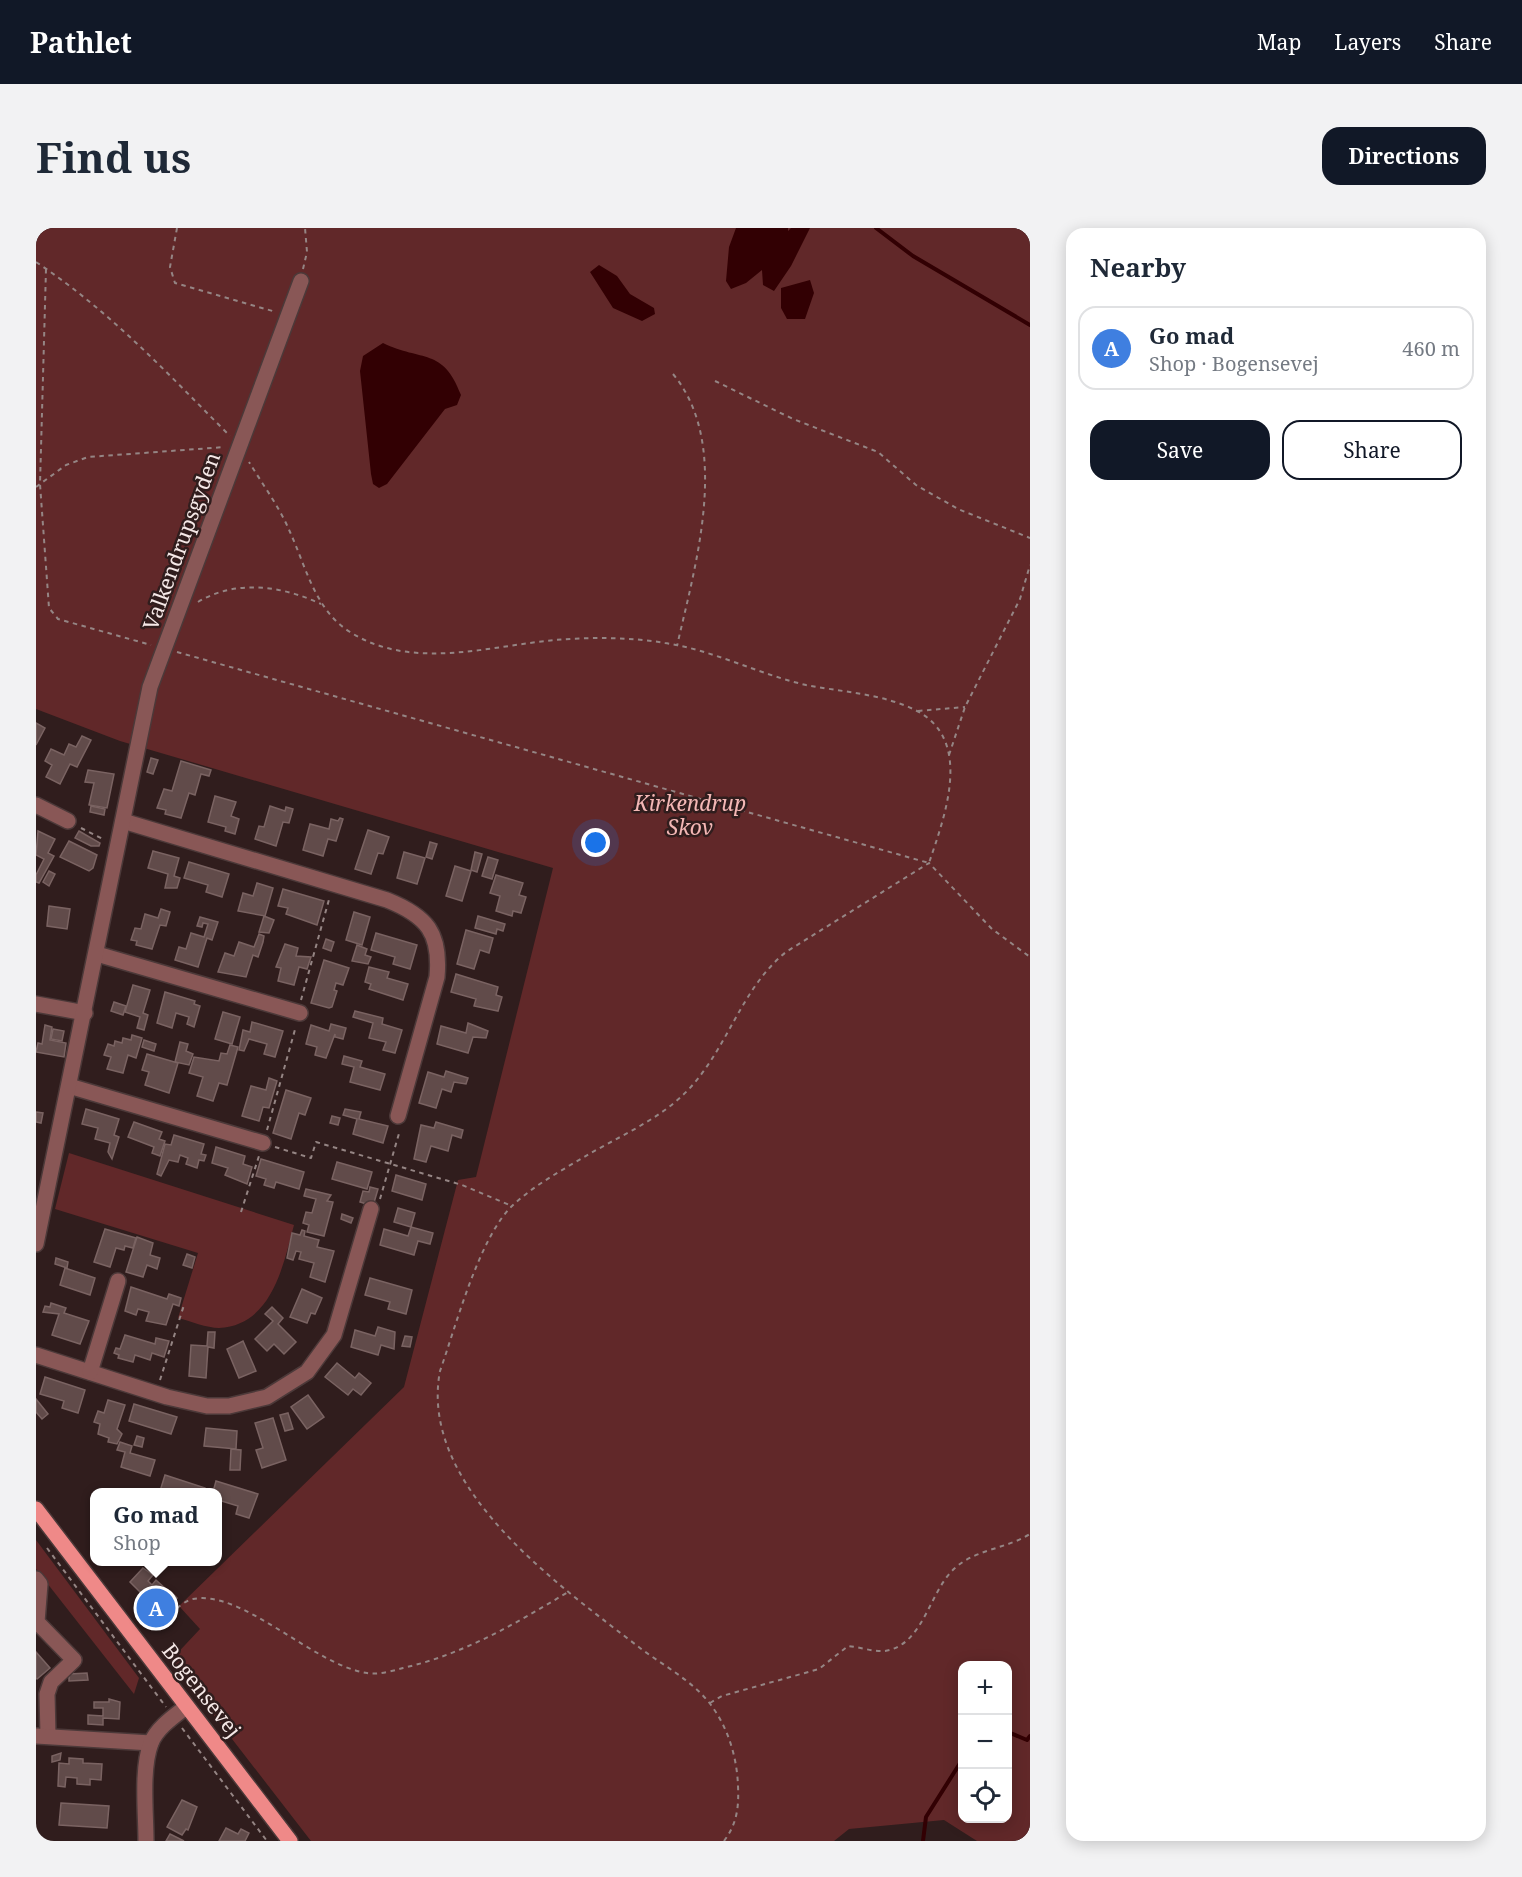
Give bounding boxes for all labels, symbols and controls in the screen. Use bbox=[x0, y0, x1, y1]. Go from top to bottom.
text: Pathlet bbox=[30, 23, 132, 61]
text: Map bbox=[1257, 28, 1301, 56]
text: Layers bbox=[1334, 28, 1401, 56]
text: Share bbox=[1434, 28, 1492, 56]
button: Directions bbox=[1322, 127, 1486, 185]
text: Find us bbox=[36, 128, 191, 185]
text: Nearby bbox=[1090, 249, 1186, 285]
text: Go mad bbox=[1149, 320, 1234, 350]
text: A bbox=[1104, 335, 1119, 362]
text: 460 m bbox=[1402, 335, 1460, 362]
text: Shop · Bogensevej bbox=[1149, 350, 1319, 377]
button: Save bbox=[1090, 420, 1270, 480]
button: Share bbox=[1282, 420, 1462, 480]
street label: Valkendrupsgyden bbox=[136, 448, 226, 634]
park label: Kirkendrup Skov bbox=[633, 789, 746, 841]
your location bbox=[581, 828, 610, 857]
popup bbox=[90, 1488, 222, 1566]
text: Go mad bbox=[113, 1499, 199, 1529]
text: Shop bbox=[113, 1529, 161, 1556]
pin: A bbox=[136, 1586, 176, 1630]
street label: Bogensevej bbox=[156, 1637, 248, 1743]
map controls bbox=[958, 1661, 1012, 1823]
button: + bbox=[958, 1661, 1012, 1715]
button: − bbox=[958, 1715, 1012, 1769]
button: locate bbox=[958, 1769, 1012, 1823]

